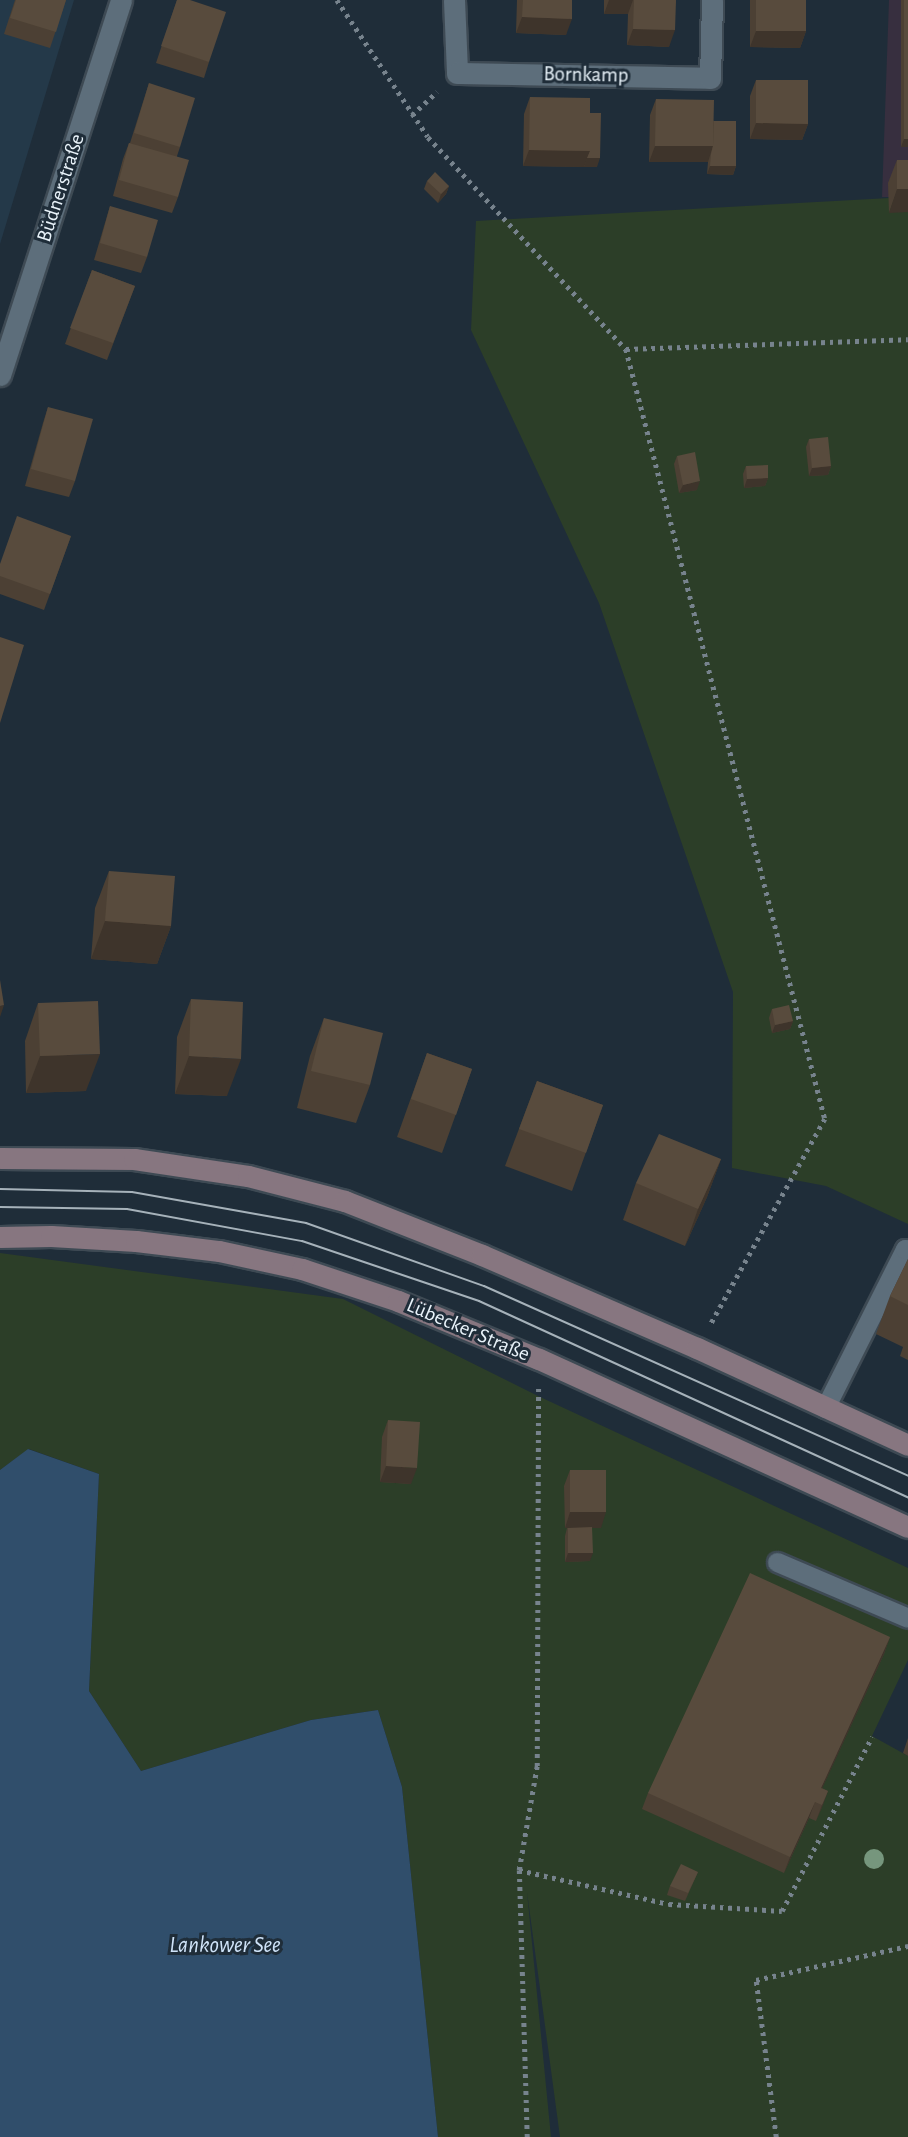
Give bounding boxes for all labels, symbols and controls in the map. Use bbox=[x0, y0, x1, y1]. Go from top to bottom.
street label: Bornkamp bbox=[543, 62, 629, 88]
street label: Büdnerstraße bbox=[32, 131, 90, 245]
street label: Lübecker Straße bbox=[403, 1293, 533, 1367]
water label: Lankower See bbox=[169, 1932, 281, 1960]

